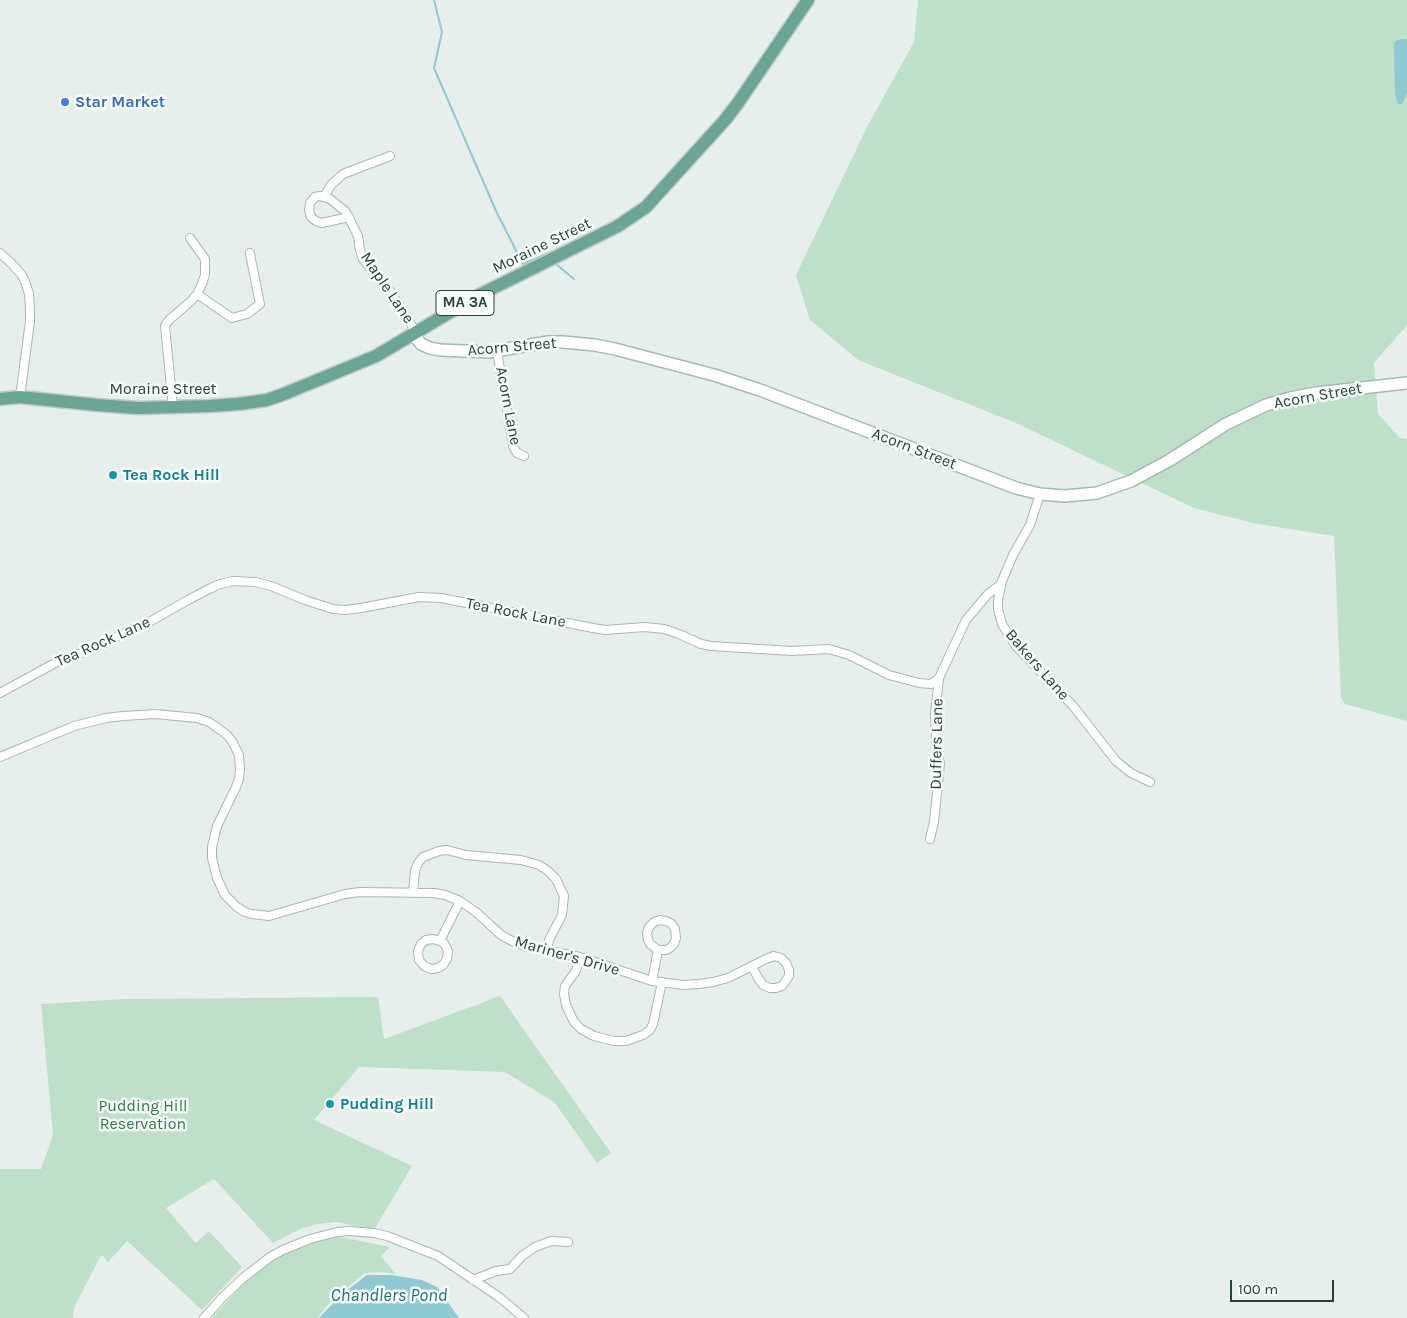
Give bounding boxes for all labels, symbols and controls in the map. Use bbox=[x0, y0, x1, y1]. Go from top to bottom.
place label: Star Market bbox=[75, 92, 165, 112]
marker: Star Market bbox=[59, 96, 71, 108]
street label: Moraine Street bbox=[490, 214, 594, 278]
street label: Maple Lane bbox=[356, 248, 418, 328]
road number: MA 3A bbox=[436, 290, 494, 316]
street label: Acorn Street bbox=[467, 334, 557, 360]
street label: Acorn Lane bbox=[491, 365, 525, 447]
street label: Moraine Street bbox=[109, 379, 217, 399]
street label: Acorn Street bbox=[1272, 379, 1364, 413]
street label: Acorn Street bbox=[869, 424, 959, 474]
place label: Tea Rock Hill bbox=[123, 465, 220, 485]
marker: Tea Rock Hill bbox=[107, 469, 119, 481]
street label: Tea Rock Lane bbox=[464, 594, 568, 632]
street label: Tea Rock Lane bbox=[53, 613, 153, 671]
street label: Bakers Lane bbox=[1001, 625, 1073, 705]
street label: Duffers Lane bbox=[927, 698, 947, 790]
street label: Mariner's Drive bbox=[512, 932, 622, 980]
place label: Pudding Hill bbox=[340, 1094, 434, 1114]
park label: Pudding Hill Reservation bbox=[98, 1096, 188, 1134]
marker: Pudding Hill bbox=[324, 1098, 336, 1110]
scale bar bbox=[1232, 1270, 1336, 1302]
text: 100 m bbox=[1238, 1280, 1278, 1298]
water label: Chandlers Pond bbox=[331, 1285, 447, 1307]

